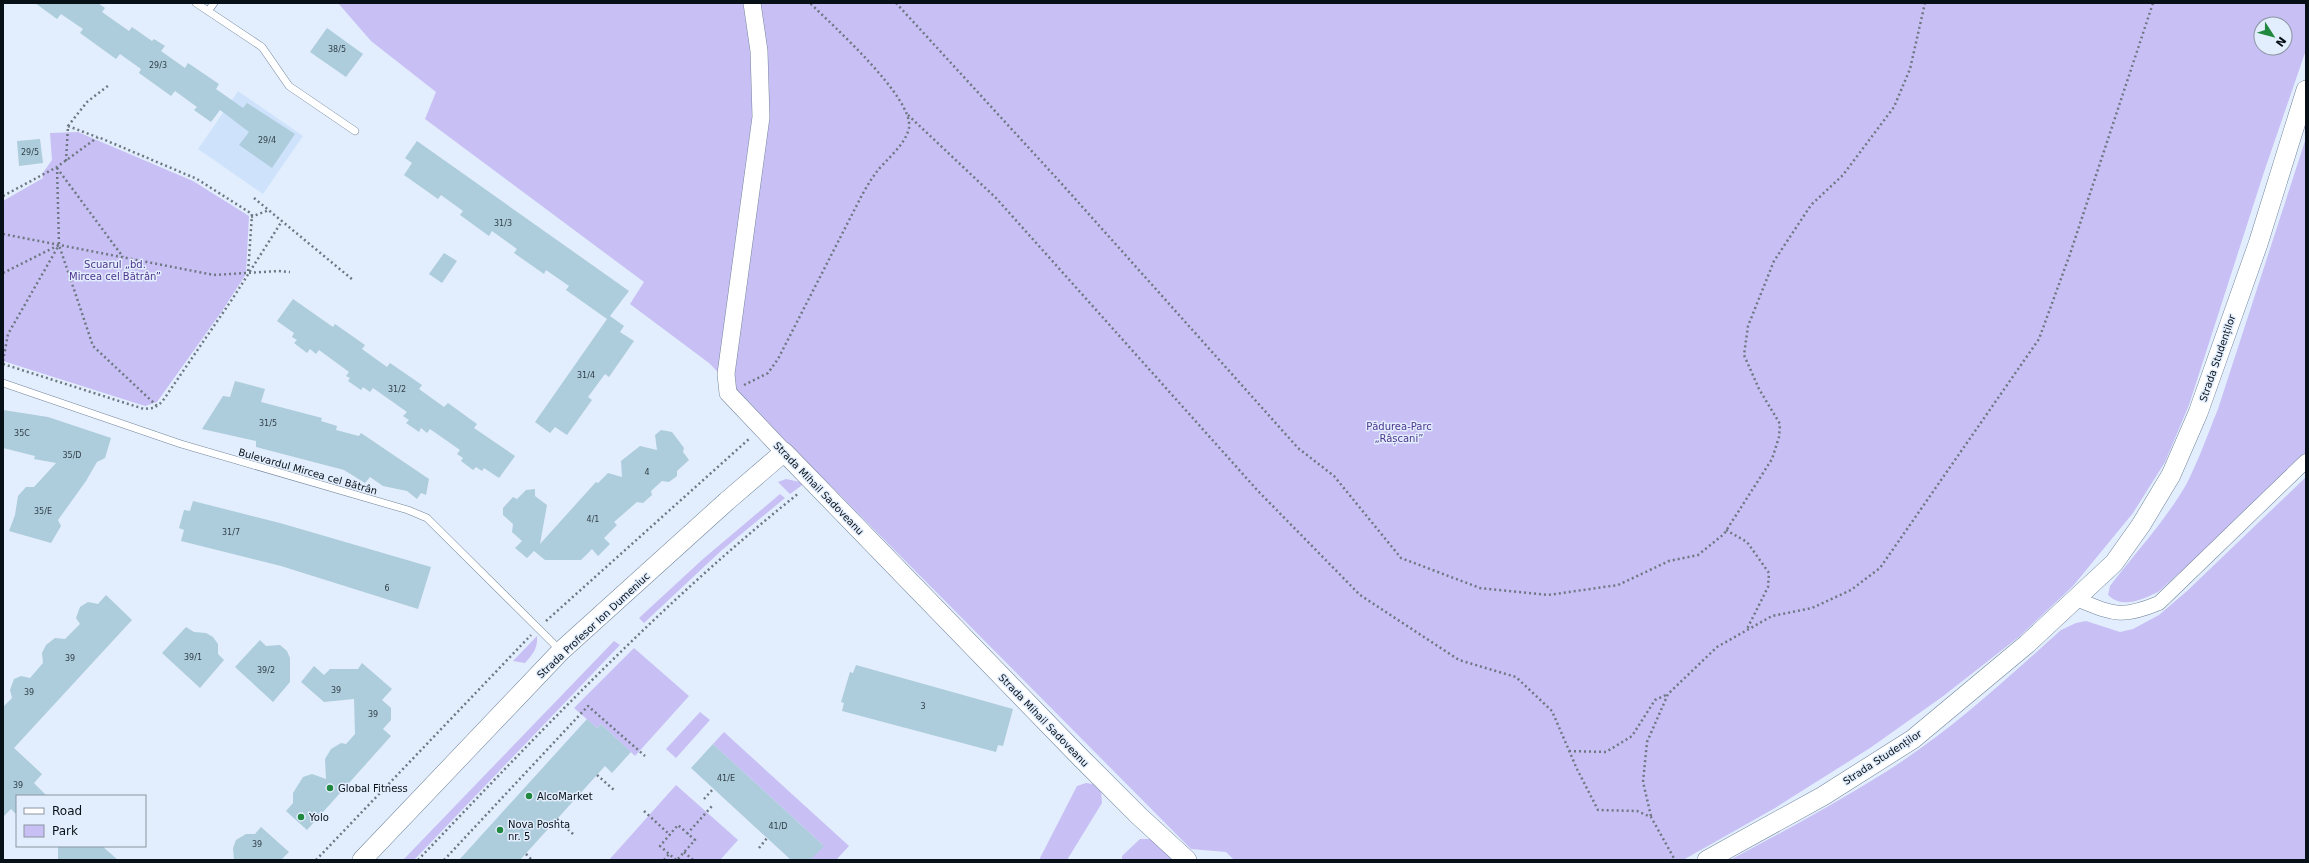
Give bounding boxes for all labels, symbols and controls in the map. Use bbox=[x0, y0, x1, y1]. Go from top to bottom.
north arrow bbox=[2253, 16, 2293, 56]
text: N bbox=[2273, 34, 2289, 49]
house number: 38/5 bbox=[328, 45, 346, 54]
house number: 29/3 bbox=[149, 61, 167, 70]
house number: 29/4 bbox=[258, 136, 276, 145]
house number: 29/5 bbox=[21, 148, 39, 157]
house number: 31/3 bbox=[494, 219, 512, 228]
park label: Scuarul „bd. Mircea cel Bătrân” bbox=[69, 259, 161, 282]
street label: Strada Studenților bbox=[2197, 312, 2239, 403]
house number: 31/4 bbox=[577, 371, 595, 380]
house number: 31/2 bbox=[388, 385, 406, 394]
house number: 31/5 bbox=[259, 419, 277, 428]
park label: Pădurea-Parc „Râșcani” bbox=[1366, 421, 1432, 445]
house number: 35C bbox=[14, 429, 30, 438]
street label: Strada Mihail Sadoveanu bbox=[771, 440, 866, 537]
street label: Bulevardul Mircea cel Bătrân bbox=[237, 446, 379, 497]
house number: 35/D bbox=[62, 451, 82, 460]
house number: 4 bbox=[644, 468, 650, 477]
house number: 35/E bbox=[34, 507, 52, 516]
house number: 4/1 bbox=[587, 515, 599, 524]
house number: 31/7 bbox=[222, 528, 240, 537]
street label: Strada Profesor Ion Dumeniuc bbox=[535, 570, 652, 680]
house number: 6 bbox=[384, 584, 390, 593]
house number: 39/1 bbox=[184, 653, 202, 662]
house number: 39 bbox=[65, 654, 75, 663]
house number: 39/2 bbox=[257, 666, 275, 675]
street label: Strada Mihail Sadoveanu bbox=[996, 672, 1091, 769]
house number: 39 bbox=[331, 686, 341, 695]
house number: 39 bbox=[24, 688, 34, 697]
house number: 3 bbox=[920, 702, 926, 711]
house number: 39 bbox=[368, 710, 378, 719]
street label: Strada Studenților bbox=[1841, 727, 1925, 788]
house number: 41/E bbox=[717, 774, 735, 783]
house number: 39 bbox=[13, 781, 23, 790]
marker: Global Fitness bbox=[325, 783, 335, 793]
place label: Global Fitness bbox=[338, 783, 408, 794]
marker: AlcoMarket bbox=[524, 791, 534, 801]
place label: AlcoMarket bbox=[537, 791, 593, 802]
legend bbox=[16, 795, 146, 847]
text: Road bbox=[52, 804, 82, 818]
marker: Yolo bbox=[296, 812, 306, 822]
place label: Yolo bbox=[308, 812, 329, 823]
place label: Nova Poshta nr. 5 bbox=[508, 819, 570, 842]
house number: 41/D bbox=[768, 822, 788, 831]
text: Park bbox=[52, 824, 78, 838]
marker: Nova Poshta nr. 5 bbox=[495, 825, 505, 835]
house number: 39 bbox=[252, 840, 262, 849]

